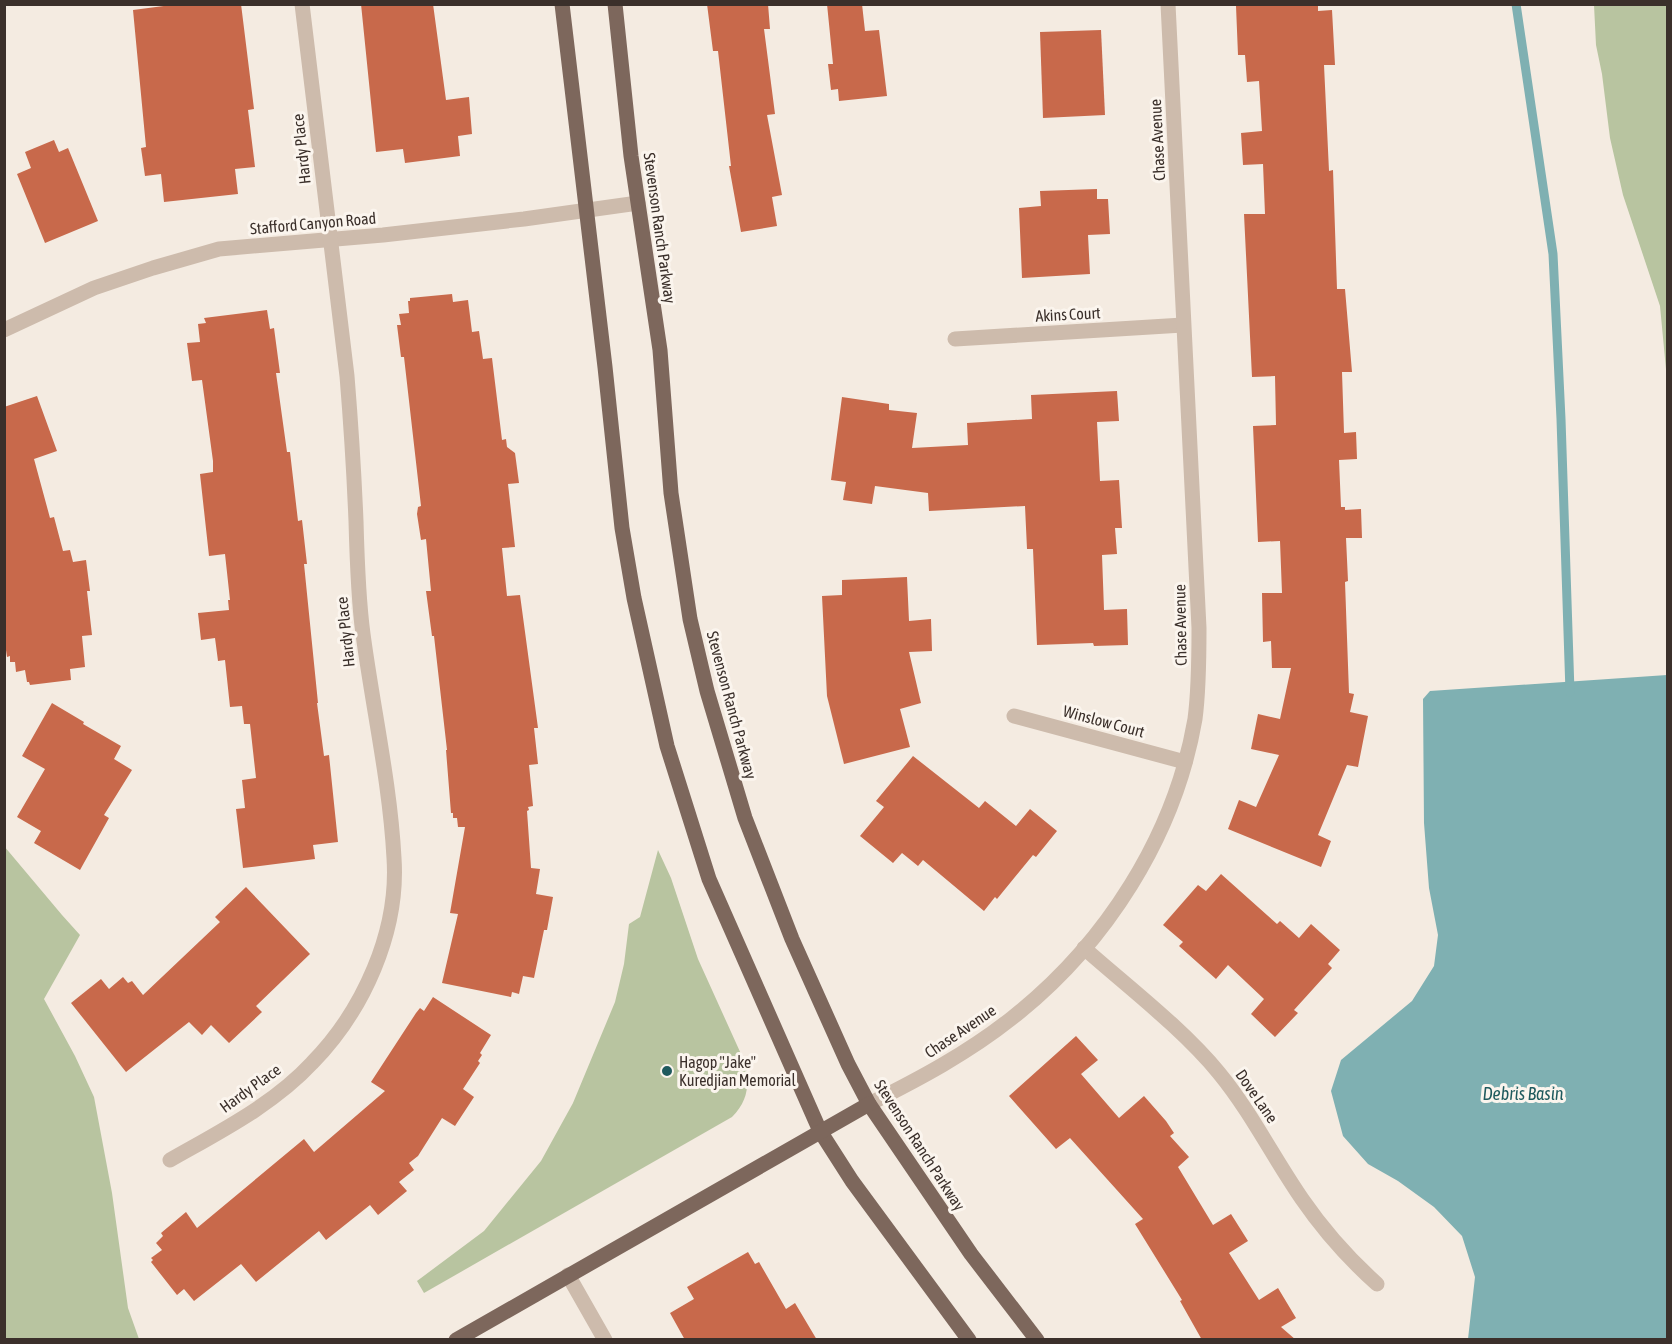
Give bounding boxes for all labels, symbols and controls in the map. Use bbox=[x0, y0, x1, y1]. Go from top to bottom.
street label: Chase Avenue bbox=[1146, 99, 1168, 181]
street label: Hardy Place bbox=[288, 113, 315, 185]
street label: Stevenson Ranch Parkway bbox=[640, 151, 680, 305]
street label: Stafford Canyon Road bbox=[249, 209, 377, 238]
street label: Akins Court bbox=[1035, 303, 1101, 325]
street label: Chase Avenue bbox=[1170, 584, 1190, 666]
street label: Hardy Place bbox=[332, 596, 359, 668]
street label: Stevenson Ranch Parkway bbox=[703, 629, 760, 781]
street label: Winslow Court bbox=[1061, 702, 1147, 741]
street label: Chase Avenue bbox=[921, 1001, 999, 1061]
place label: Hagop "Jake" Kuredjian Memorial bbox=[679, 1053, 797, 1090]
street label: Hardy Place bbox=[216, 1060, 284, 1117]
marker: Hagop "Jake" Kuredjian Memorial bbox=[660, 1064, 674, 1078]
street label: Dove Lane bbox=[1232, 1066, 1282, 1126]
street label: Stevenson Ranch Parkway bbox=[870, 1076, 969, 1215]
water label: Debris Basin bbox=[1482, 1083, 1564, 1104]

